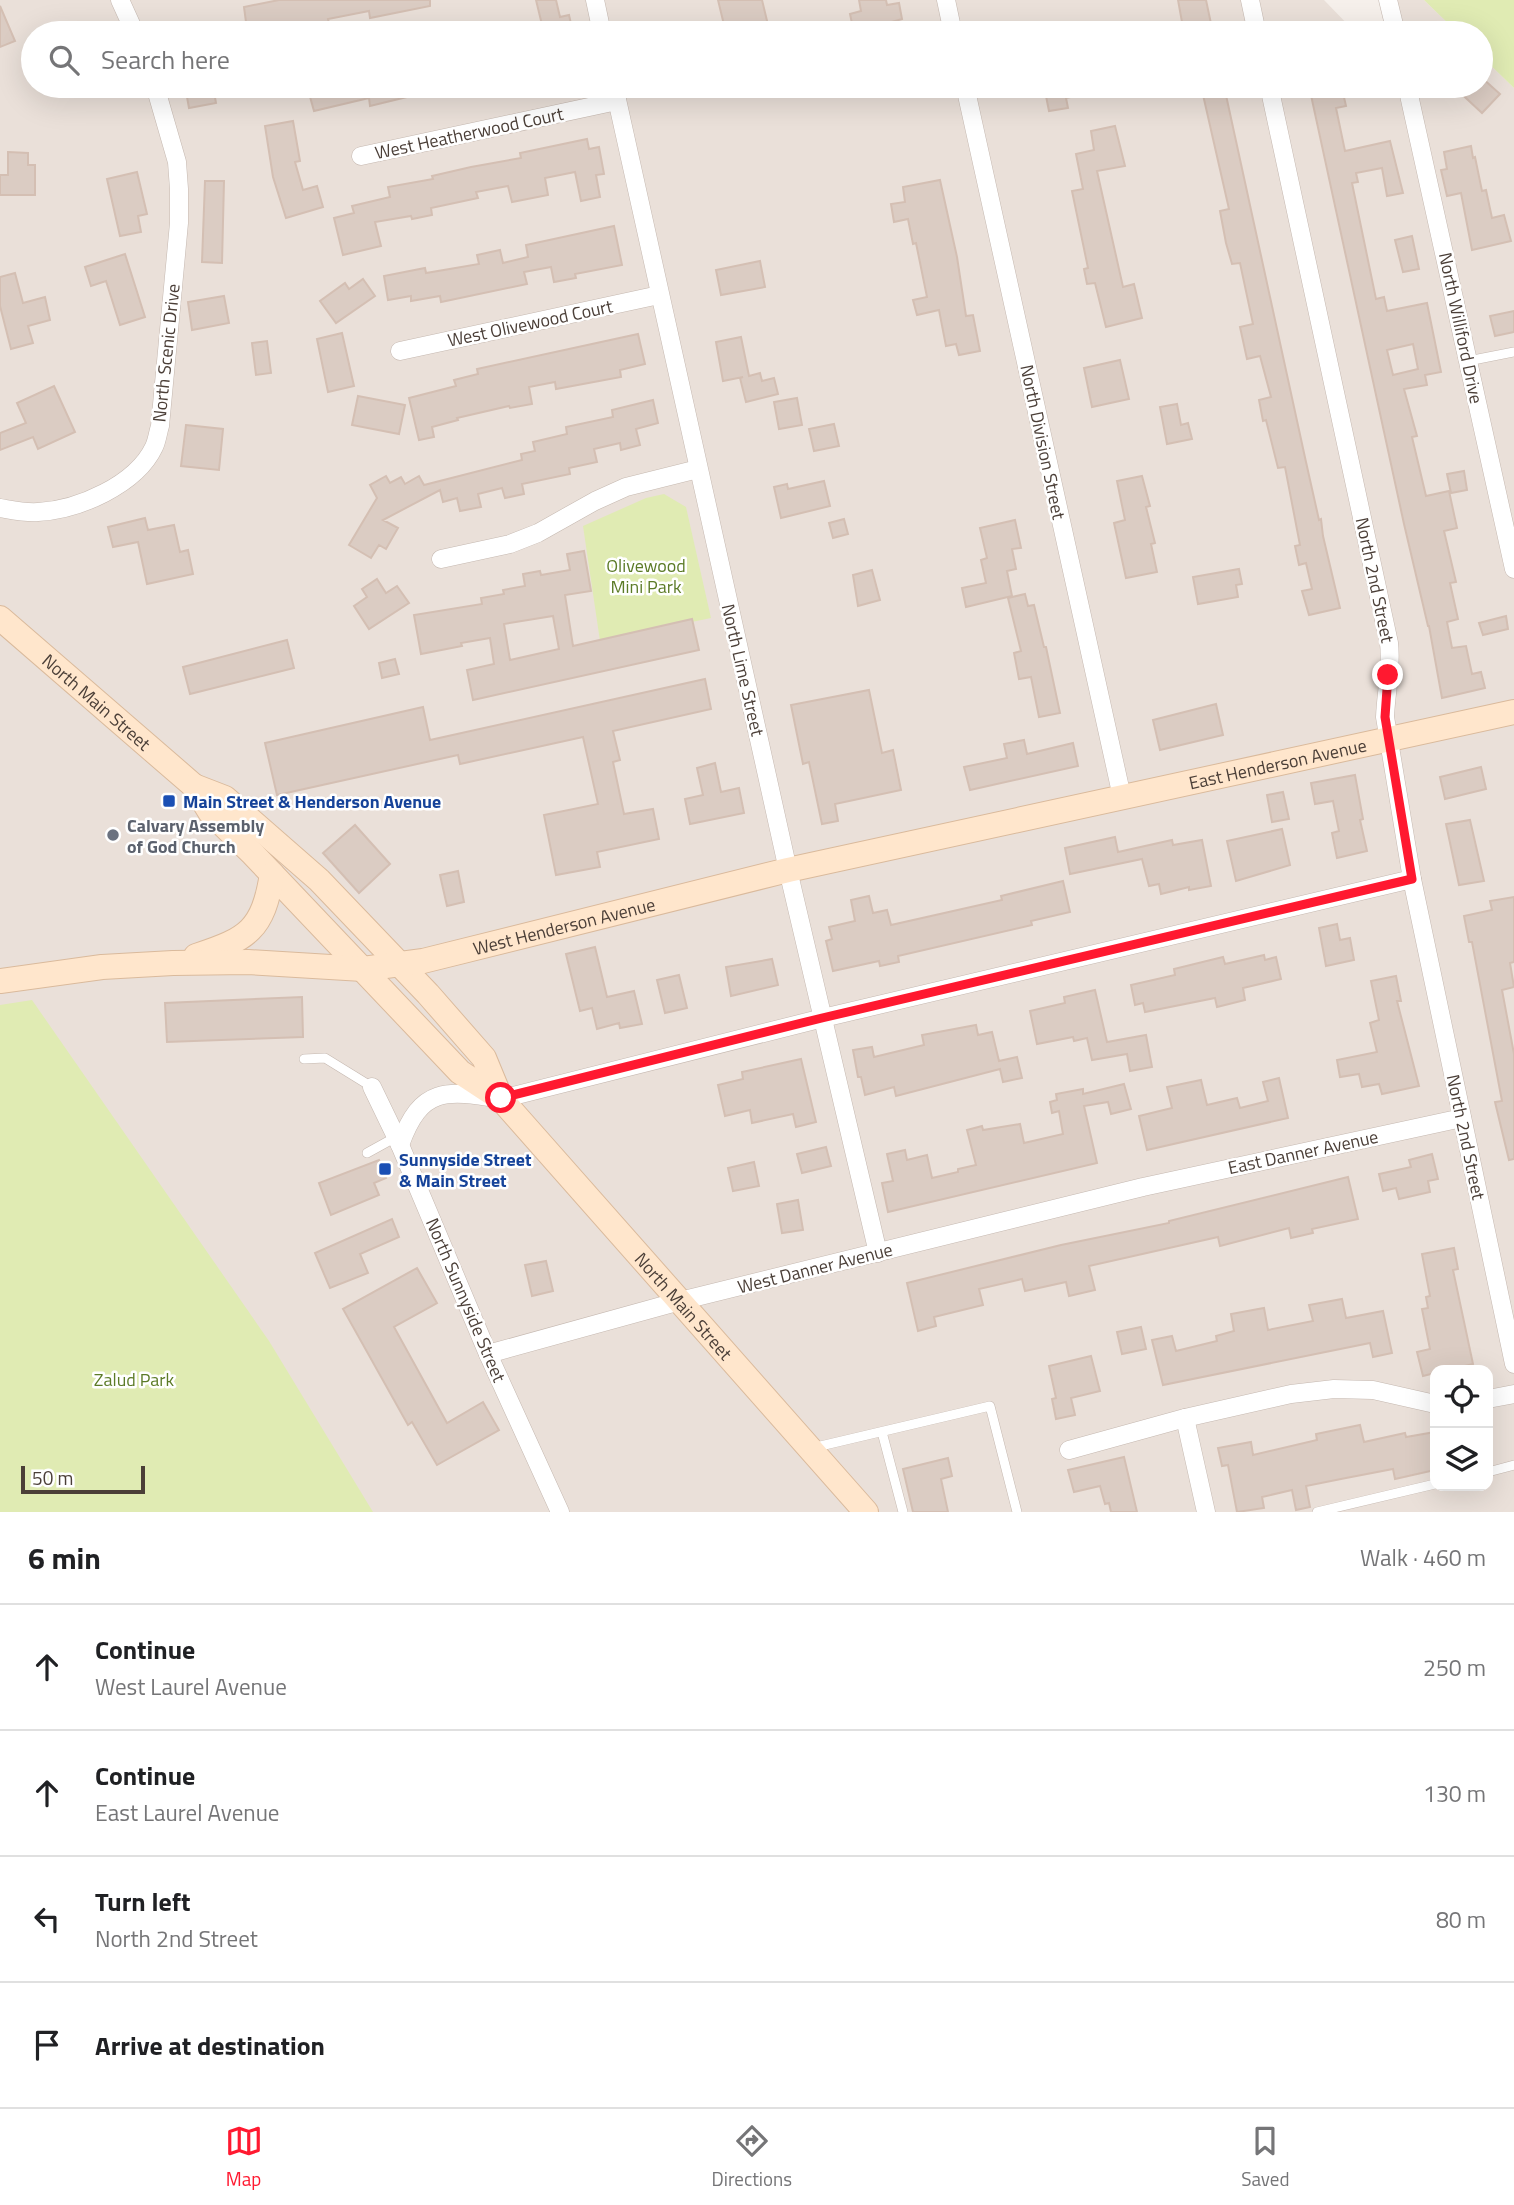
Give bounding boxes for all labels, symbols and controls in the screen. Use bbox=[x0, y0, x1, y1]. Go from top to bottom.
search box bbox=[21, 21, 1493, 98]
text: Search here bbox=[101, 40, 230, 79]
icon: search bbox=[45, 41, 83, 79]
street label: West Heatherwood Court bbox=[372, 100, 566, 166]
street label: North Williford Drive bbox=[1432, 250, 1490, 406]
street label: North Scenic Drive bbox=[145, 282, 187, 424]
street label: West Olivewood Court bbox=[445, 292, 616, 354]
street label: North Division Street bbox=[1013, 362, 1073, 523]
street label: North 2nd Street bbox=[1349, 515, 1402, 646]
park label: Olivewood Mini Park bbox=[606, 552, 686, 600]
street label: North Lime Street bbox=[715, 601, 771, 739]
street label: North Main Street bbox=[37, 647, 158, 757]
route end bbox=[1372, 659, 1403, 690]
street label: East Henderson Avenue bbox=[1186, 731, 1369, 796]
place label: Main Street & Henderson Avenue bbox=[183, 788, 441, 815]
marker: Main Street & Henderson Avenue bbox=[161, 793, 177, 809]
place label: Calvary Assembly of God Church bbox=[127, 812, 264, 860]
marker: Calvary Assembly of God Church bbox=[105, 827, 121, 843]
street label: West Henderson Avenue bbox=[470, 890, 658, 962]
street label: North 2nd Street bbox=[1440, 1072, 1493, 1203]
route start bbox=[485, 1082, 516, 1113]
street label: East Danner Avenue bbox=[1225, 1123, 1381, 1181]
place label: Sunnyside Street & Main Street bbox=[399, 1146, 532, 1194]
marker: Sunnyside Street & Main Street bbox=[377, 1161, 393, 1177]
street label: North Sunnyside Street bbox=[419, 1214, 513, 1387]
street label: West Danner Avenue bbox=[735, 1236, 895, 1300]
street label: North Main Street bbox=[629, 1246, 739, 1366]
map controls bbox=[1430, 1365, 1493, 1491]
button: locate bbox=[1430, 1365, 1493, 1428]
park label: Zalud Park bbox=[94, 1366, 175, 1393]
button: layers bbox=[1430, 1428, 1493, 1491]
scale bar bbox=[21, 1463, 145, 1495]
text: 50 m bbox=[32, 1463, 73, 1492]
text: 6 min bbox=[28, 1535, 101, 1581]
text: Walk · 460 m bbox=[1360, 1540, 1486, 1575]
text: Continue bbox=[95, 1630, 195, 1669]
icon: ahead bbox=[28, 1648, 66, 1686]
text: 250 m bbox=[1423, 1650, 1486, 1685]
text: West Laurel Avenue bbox=[95, 1669, 287, 1704]
text: Continue bbox=[95, 1756, 195, 1795]
icon: ahead bbox=[28, 1774, 66, 1812]
text: 130 m bbox=[1423, 1776, 1486, 1811]
text: East Laurel Avenue bbox=[95, 1795, 279, 1830]
text: Turn left bbox=[95, 1882, 190, 1921]
icon: left bbox=[28, 1900, 66, 1938]
text: 80 m bbox=[1436, 1902, 1486, 1937]
text: North 2nd Street bbox=[95, 1921, 258, 1956]
icon: arrive bbox=[28, 2026, 66, 2064]
text: Arrive at destination bbox=[95, 2026, 325, 2065]
tab: Map bbox=[225, 2122, 263, 2193]
tab: Directions bbox=[712, 2122, 792, 2193]
tab: Saved bbox=[1241, 2122, 1289, 2193]

